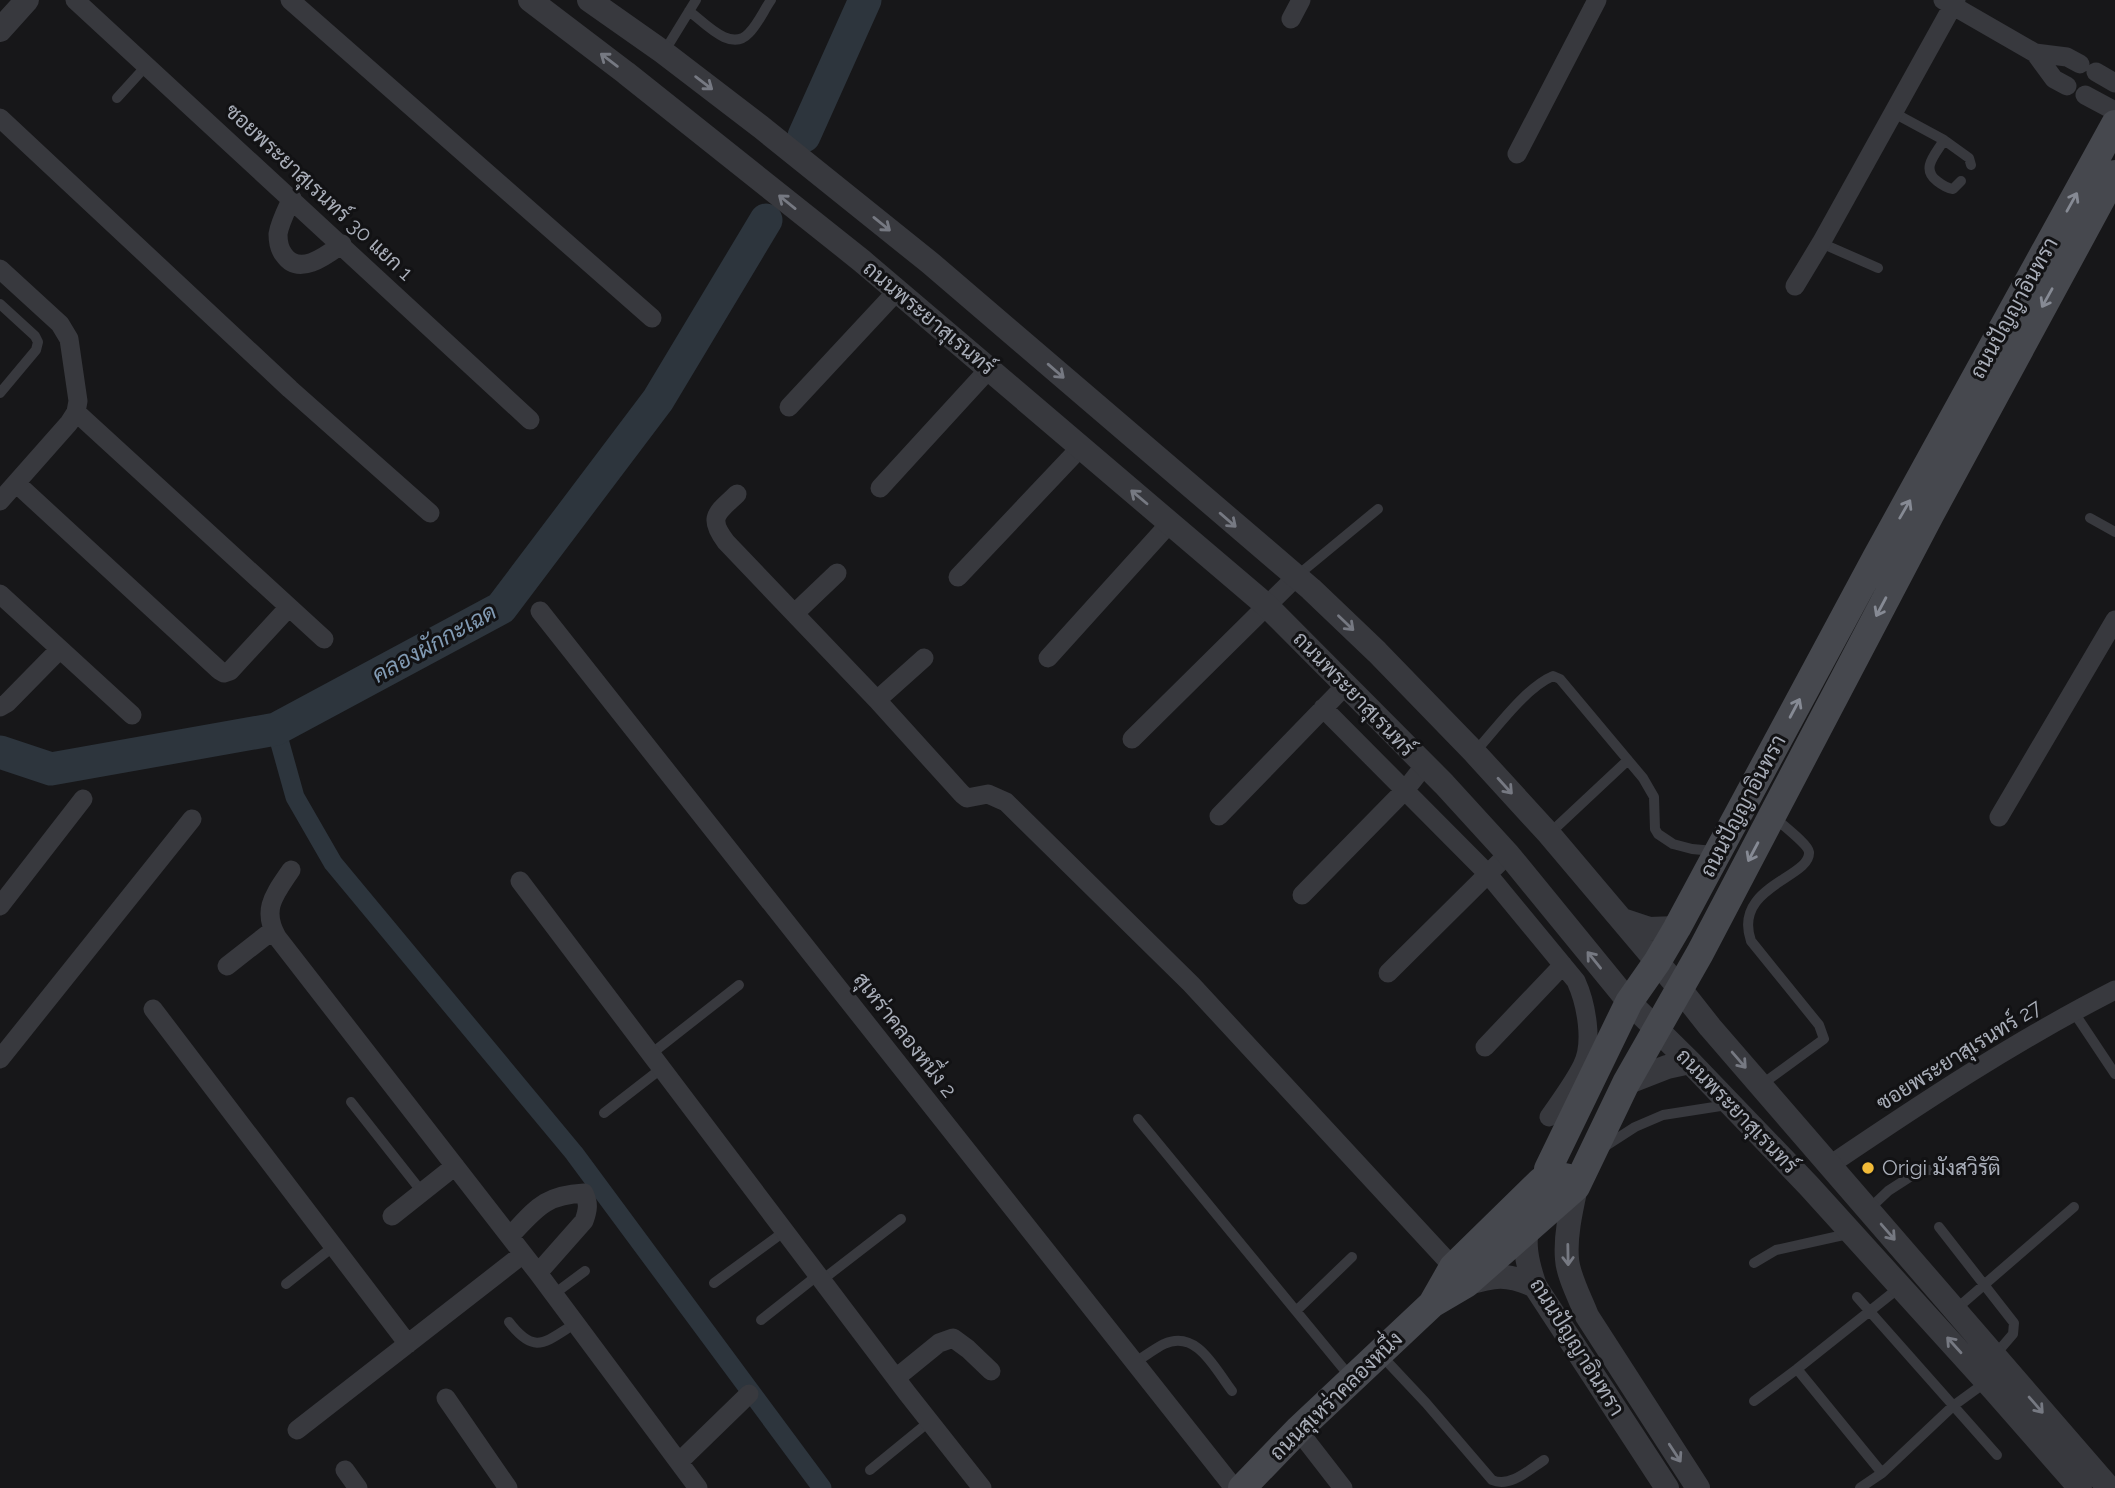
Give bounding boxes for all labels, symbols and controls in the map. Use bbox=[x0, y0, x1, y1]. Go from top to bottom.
one-way arrow bbox=[601, 53, 619, 68]
one-way arrow bbox=[694, 76, 713, 91]
street label: ซอยพระยาสุเรนทร์ 30 แยก 1 bbox=[219, 97, 419, 287]
one-way arrow bbox=[2065, 192, 2079, 212]
one-way arrow bbox=[779, 194, 797, 209]
one-way arrow bbox=[873, 217, 891, 232]
street label: ถนนปัญญาอินทรา bbox=[1964, 233, 2063, 383]
street label: ถนนพระยาสุเรนทร์ bbox=[857, 255, 1001, 381]
one-way arrow bbox=[2040, 288, 2054, 308]
one-way arrow bbox=[1047, 363, 1065, 379]
one-way arrow bbox=[1131, 490, 1149, 505]
one-way arrow bbox=[1898, 499, 1912, 519]
one-way arrow bbox=[1219, 512, 1237, 528]
one-way arrow bbox=[1874, 596, 1888, 617]
water label: คลองผักกะเฉด bbox=[367, 597, 501, 688]
one-way arrow bbox=[1337, 614, 1354, 631]
street label: ถนนพระยาสุเรนทร์ bbox=[1287, 625, 1421, 763]
one-way arrow bbox=[1789, 699, 1803, 719]
street label: ถนนปัญญาอินทรา bbox=[1695, 730, 1791, 881]
one-way arrow bbox=[1497, 777, 1513, 795]
one-way arrow bbox=[1746, 841, 1760, 861]
one-way arrow bbox=[1587, 951, 1602, 969]
street label: สุเหร่าคลองหนึ่ง 2 bbox=[847, 963, 967, 1103]
street label: ซอยพระยาสุเรนทร์ 27 bbox=[1871, 992, 2047, 1117]
street label: ถนนพระยาสุเรนทร์ bbox=[1670, 1042, 1804, 1180]
one-way arrow bbox=[1731, 1051, 1747, 1069]
place label: Origi มังสวิรัติ bbox=[1882, 1155, 2001, 1180]
marker: Origi มังสวิรัติ bbox=[1860, 1160, 1876, 1176]
one-way arrow bbox=[1880, 1223, 1896, 1241]
one-way arrow bbox=[1562, 1243, 1575, 1266]
street label: ถนนปัญญาอินทรา bbox=[1525, 1273, 1630, 1420]
street label: ถนนสุเหร่าคลองหนึ่ง bbox=[1259, 1321, 1408, 1467]
one-way arrow bbox=[1945, 1337, 1962, 1354]
one-way arrow bbox=[2028, 1395, 2044, 1413]
one-way arrow bbox=[1668, 1442, 1682, 1462]

